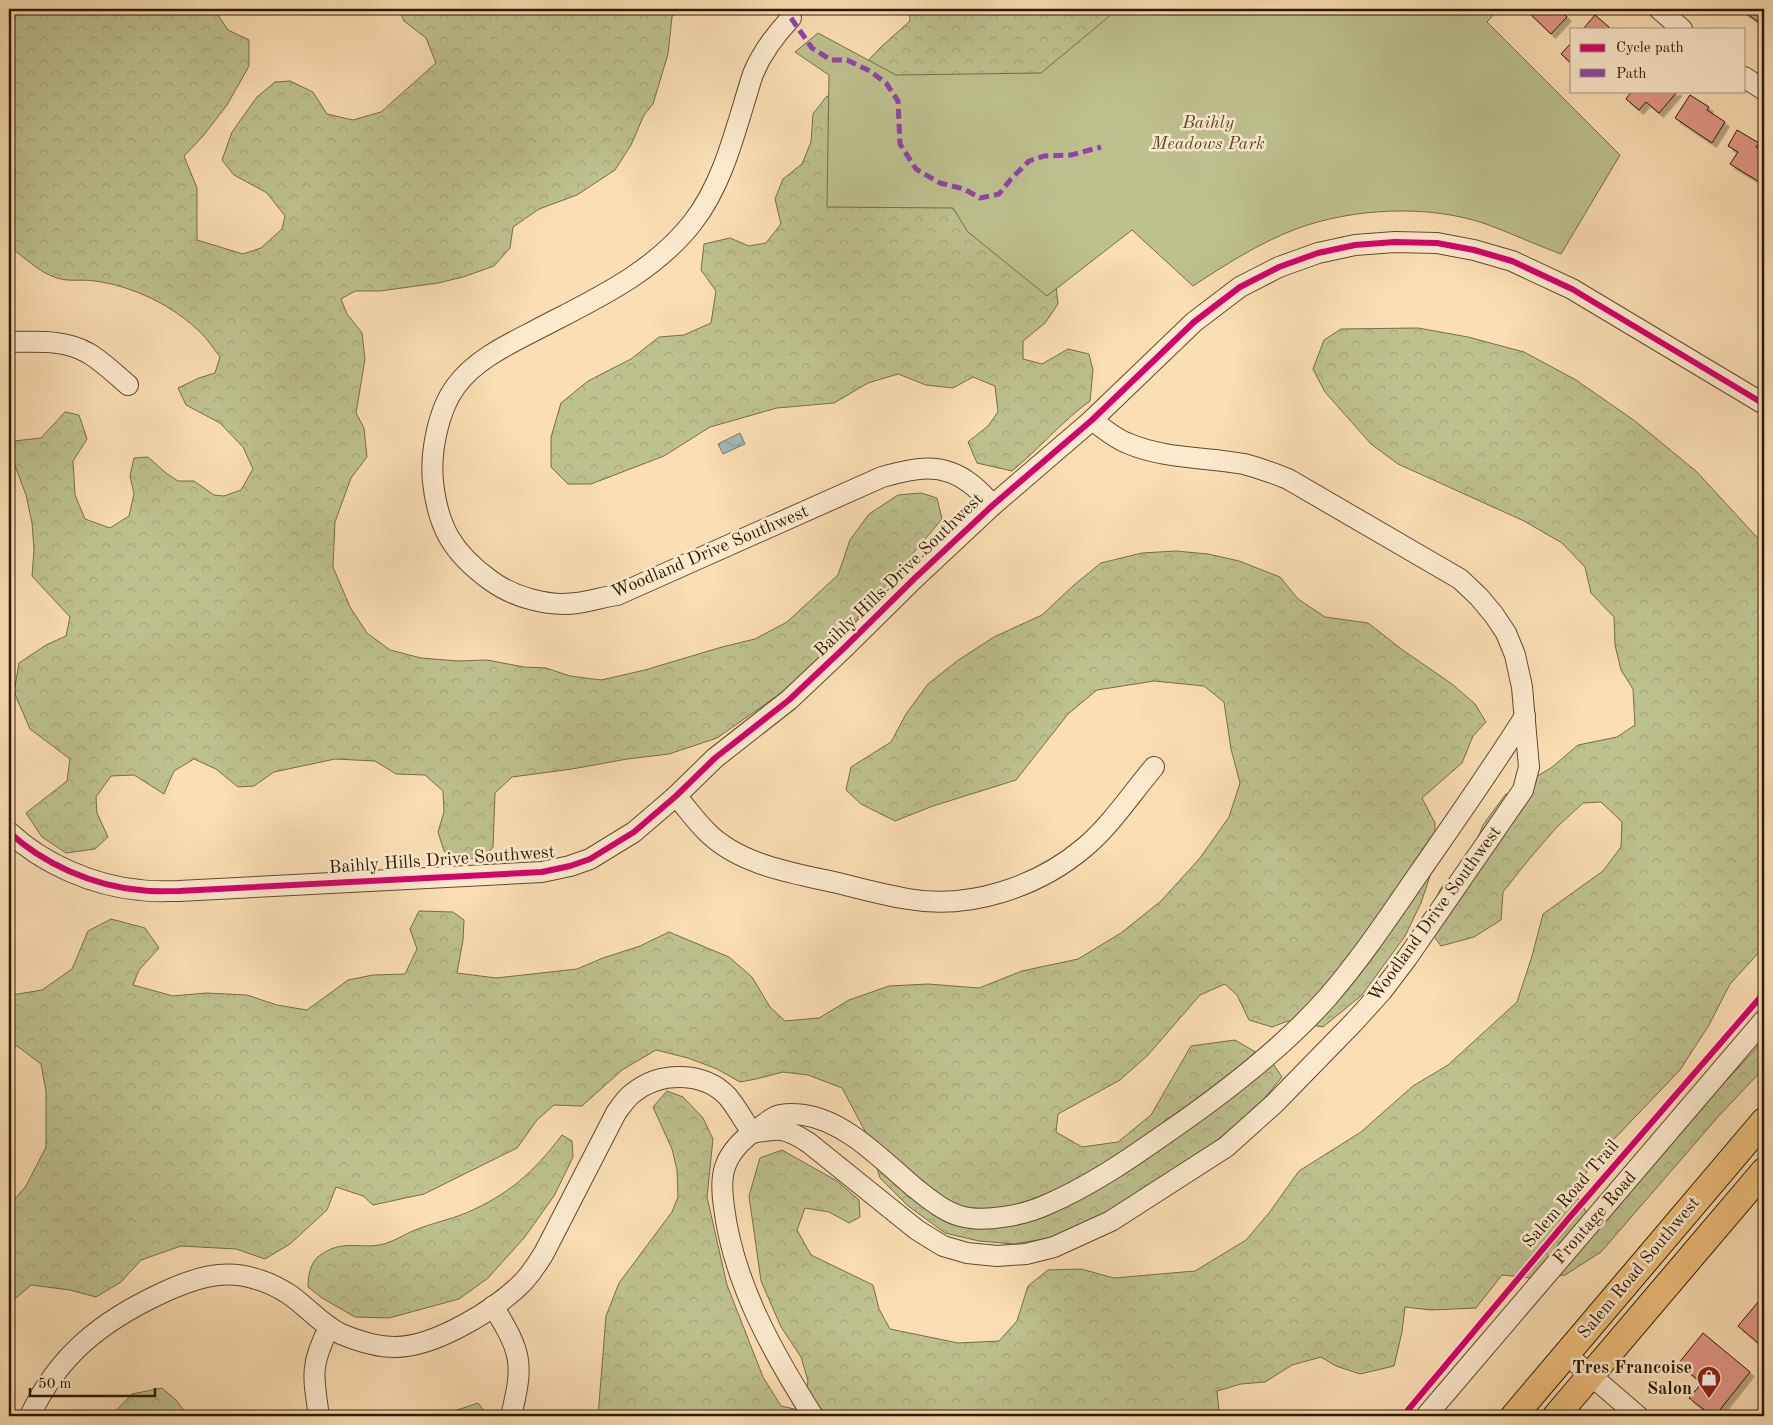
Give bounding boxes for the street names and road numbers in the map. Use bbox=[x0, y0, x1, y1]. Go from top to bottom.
street label: Baihly Hills Drive Southwest bbox=[811, 490, 987, 660]
street label: Woodland Drive Southwest bbox=[609, 502, 811, 602]
street label: Woodland Drive Southwest bbox=[1365, 823, 1505, 1005]
street label: Baihly Hills Drive Southwest bbox=[328, 843, 556, 877]
street label: Salem Road Trail bbox=[1519, 1136, 1623, 1251]
street label: Frontage Road bbox=[1550, 1168, 1640, 1268]
street label: Salem Road Southwest bbox=[1575, 1194, 1703, 1342]

